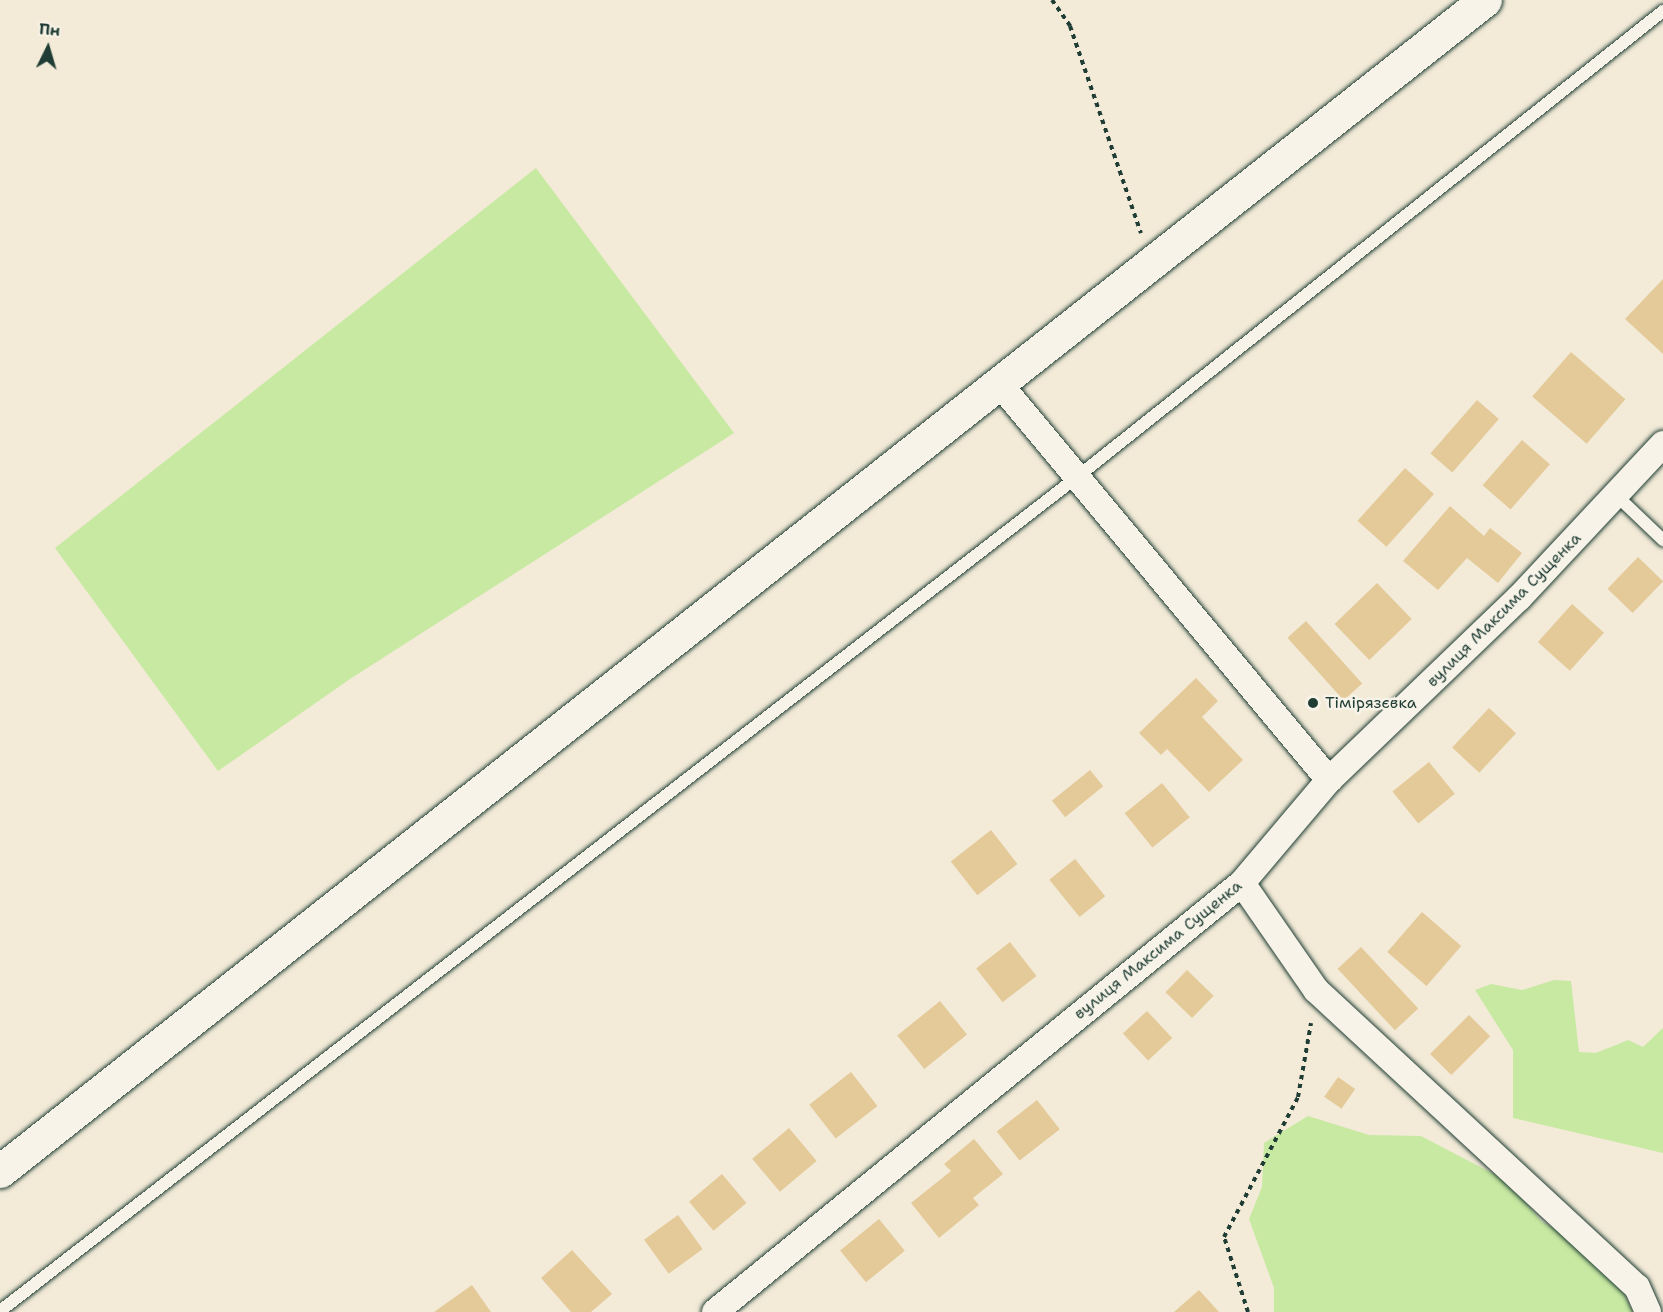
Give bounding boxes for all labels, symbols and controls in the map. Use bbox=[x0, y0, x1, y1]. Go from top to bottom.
north arrow bbox=[18, 18, 78, 78]
text: Пн bbox=[38, 18, 61, 41]
street label: вулиця Максима Сущенка bbox=[1423, 529, 1585, 691]
place label: Тімірязєвка bbox=[1325, 693, 1417, 713]
marker: Тімірязєвка bbox=[1306, 696, 1320, 710]
street label: вулиця Максима Сущенка bbox=[1070, 876, 1246, 1024]

